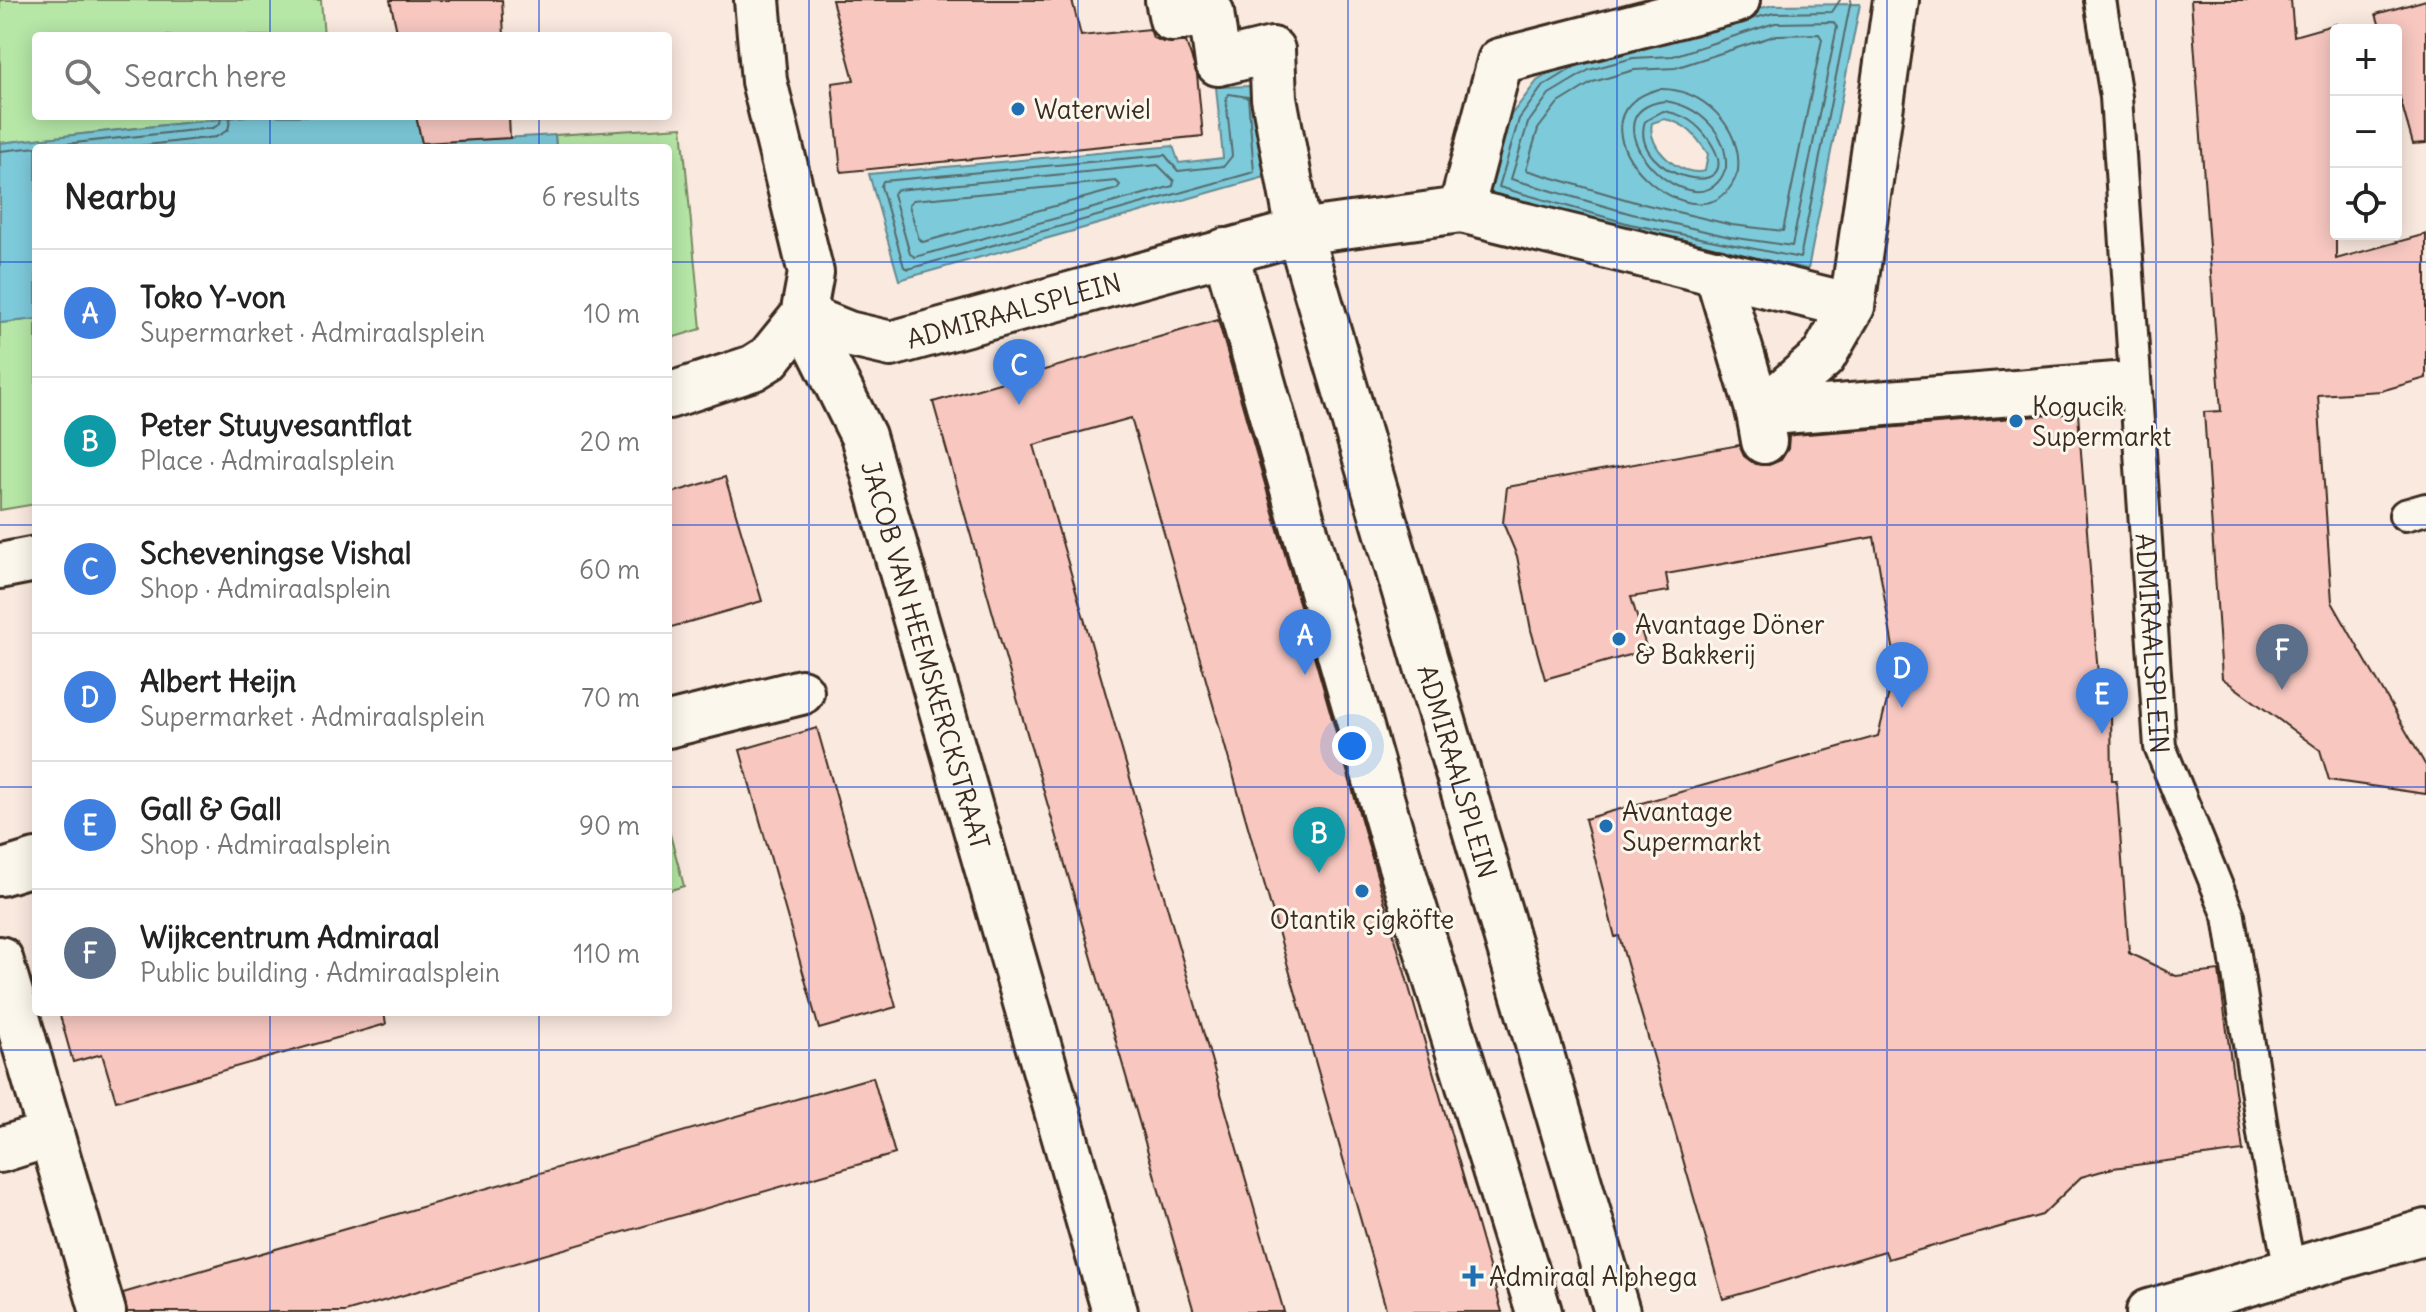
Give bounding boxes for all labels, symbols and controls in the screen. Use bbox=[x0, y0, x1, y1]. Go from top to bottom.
map controls bbox=[2330, 24, 2402, 240]
button: + bbox=[2330, 24, 2402, 96]
search box bbox=[32, 32, 672, 120]
icon: search bbox=[60, 54, 104, 98]
text: Search here bbox=[124, 57, 287, 95]
place label: Waterwiel bbox=[1034, 93, 1151, 126]
button: − bbox=[2330, 96, 2402, 168]
marker: Waterwiel bbox=[1009, 100, 1027, 118]
button: locate bbox=[2330, 168, 2402, 240]
text: Nearby bbox=[64, 175, 177, 218]
text: 6 results bbox=[542, 180, 640, 213]
street label: ADMIRAALSPLEIN bbox=[903, 265, 1125, 355]
text: Toko Y-von bbox=[140, 278, 286, 316]
text: A bbox=[82, 297, 98, 330]
text: 10 m bbox=[584, 297, 640, 330]
text: Supermarket · Admiraalsplein bbox=[140, 316, 485, 349]
pin: C bbox=[993, 339, 1045, 405]
place label: Kogucik Supermarkt bbox=[2032, 390, 2172, 453]
text: Peter Stuyvesantflat bbox=[140, 406, 412, 444]
marker: Kogucik Supermarkt bbox=[2007, 412, 2025, 430]
text: B bbox=[81, 425, 99, 458]
text: 20 m bbox=[580, 425, 640, 458]
text: Place · Admiraalsplein bbox=[140, 444, 395, 477]
street label: JACOB VAN HEEMSKERCKSTRAAT bbox=[854, 457, 997, 853]
street label: ADMIRAALSPLEIN bbox=[2129, 532, 2177, 755]
text: Scheveningse Vishal bbox=[140, 534, 412, 572]
text: C bbox=[81, 553, 99, 586]
text: 60 m bbox=[579, 553, 640, 586]
text: Shop · Admiraalsplein bbox=[140, 572, 391, 605]
place label: Avantage Döner & Bakkerij bbox=[1635, 608, 1825, 671]
pin: A bbox=[1279, 609, 1331, 675]
pin: F bbox=[2256, 624, 2308, 690]
marker: Avantage Döner & Bakkerij bbox=[1610, 630, 1628, 648]
pin: D bbox=[1876, 642, 1928, 708]
street label: ADMIRAALSPLEIN bbox=[1411, 661, 1505, 882]
text: Albert Heijn bbox=[140, 662, 296, 700]
pin: E bbox=[2076, 668, 2128, 734]
text: D bbox=[81, 681, 99, 714]
text: 70 m bbox=[581, 681, 640, 714]
text: Supermarket · Admiraalsplein bbox=[140, 700, 485, 733]
your location bbox=[1332, 726, 1372, 766]
text: Gall & Gall bbox=[140, 790, 282, 828]
place label: Avantage Supermarkt bbox=[1622, 795, 1762, 858]
pin: B bbox=[1293, 807, 1345, 873]
text: E bbox=[82, 809, 98, 842]
text: 90 m bbox=[579, 809, 640, 842]
marker: Avantage Supermarkt bbox=[1597, 817, 1615, 835]
text: Shop · Admiraalsplein bbox=[140, 828, 391, 861]
marker: Otantik çigköfte bbox=[1353, 882, 1371, 900]
place label: Otantik çigköfte bbox=[1270, 903, 1454, 936]
text: Wijkcentrum Admiraal bbox=[140, 918, 440, 956]
text: F bbox=[83, 937, 97, 970]
text: 110 m bbox=[573, 937, 640, 970]
text: Public building · Admiraalsplein bbox=[140, 956, 500, 989]
place label: Admiraal Alphega bbox=[1489, 1260, 1697, 1293]
marker: Admiraal Alphega bbox=[1464, 1267, 1482, 1285]

